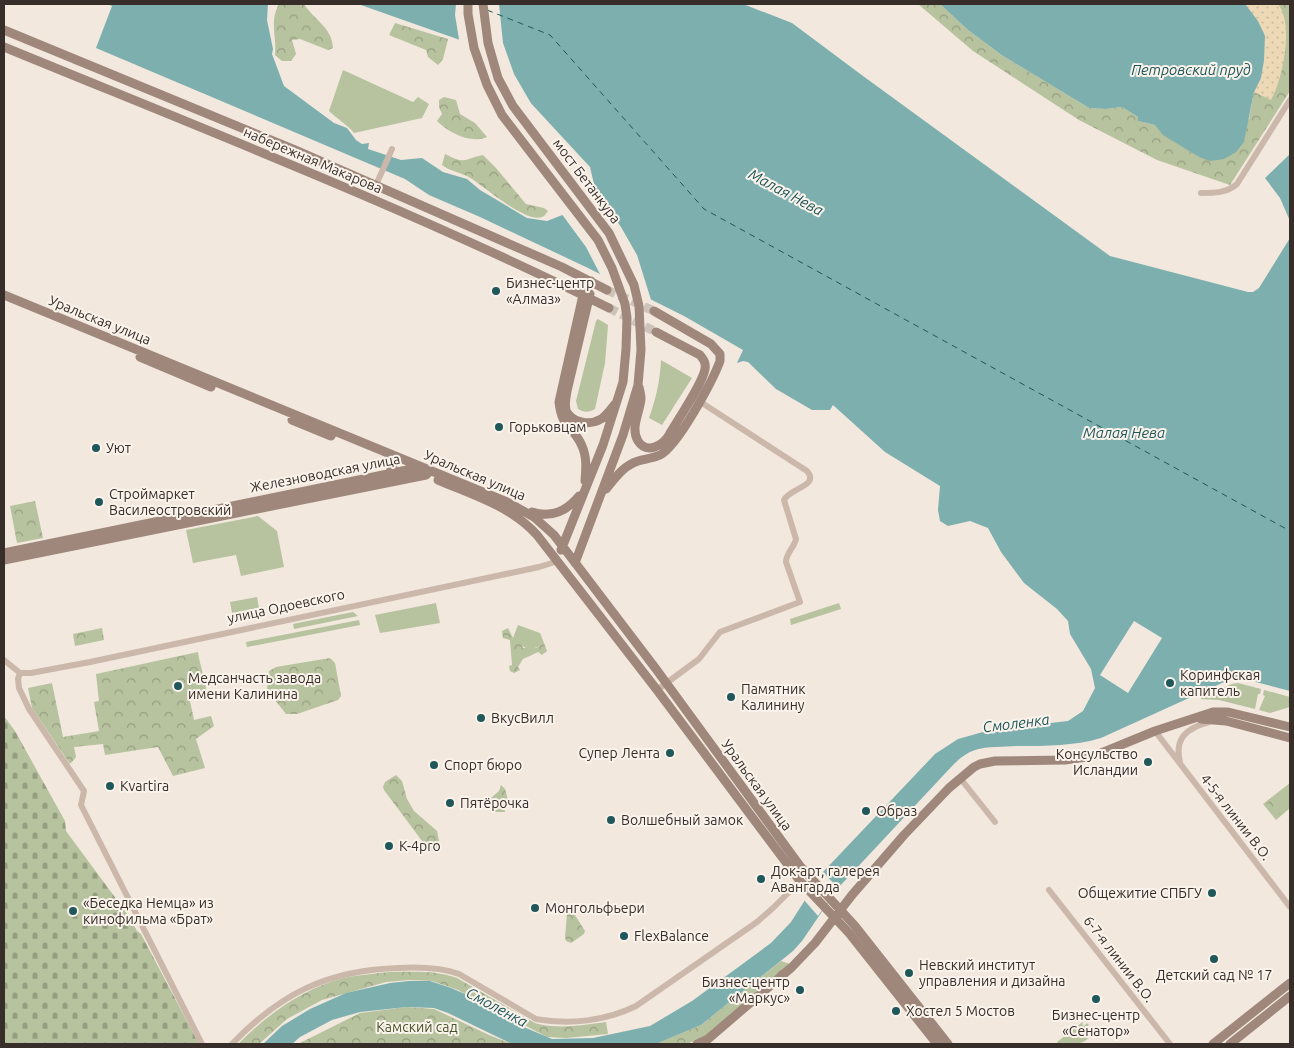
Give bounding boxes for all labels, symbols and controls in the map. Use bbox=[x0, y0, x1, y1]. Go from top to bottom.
water label: Петровский пруд bbox=[1131, 61, 1251, 78]
street label: набережная Макарова bbox=[241, 124, 385, 196]
street label: мост Бетанкура bbox=[550, 136, 624, 226]
water label: Малая Нева bbox=[746, 165, 826, 219]
place label: Бизнес-центр «Алмаз» bbox=[506, 275, 594, 307]
marker: Бизнес-центр «Алмаз» bbox=[490, 285, 502, 297]
street label: Уральская улица bbox=[47, 292, 153, 348]
place label: Горьковцам bbox=[509, 419, 587, 435]
marker: Горьковцам bbox=[493, 421, 505, 433]
water label: Малая Нева bbox=[1083, 424, 1165, 441]
place label: Уют bbox=[106, 440, 131, 456]
marker: Уют bbox=[90, 442, 102, 454]
street label: Уральская улица bbox=[422, 446, 528, 504]
street label: Железноводская улица bbox=[249, 451, 401, 495]
place label: Строймаркет Василеостровский bbox=[109, 486, 231, 518]
marker: Строймаркет Василеостровский bbox=[93, 496, 105, 508]
street label: улица Одоевского bbox=[226, 586, 346, 626]
place label: Коринфская капитель bbox=[1180, 667, 1260, 699]
place label: Медсанчасть завода имени Калинина bbox=[188, 670, 321, 702]
marker: Коринфская капитель bbox=[1164, 677, 1176, 689]
marker: Медсанчасть завода имени Калинина bbox=[172, 680, 184, 692]
place label: Памятник Калинину bbox=[741, 681, 805, 713]
marker: Памятник Калинину bbox=[725, 691, 737, 703]
place label: ВкусВилл bbox=[491, 710, 554, 726]
water label: Смоленка bbox=[982, 710, 1050, 736]
marker: ВкусВилл bbox=[475, 712, 487, 724]
street label: Уральская улица bbox=[719, 736, 795, 834]
place label: Супер Лента bbox=[579, 745, 660, 761]
place label: Консульство Исландии bbox=[1056, 746, 1138, 778]
marker: Супер Лента bbox=[664, 747, 676, 759]
marker: Консульство Исландии bbox=[1142, 756, 1154, 768]
place label: Спорт бюро bbox=[444, 757, 522, 773]
marker: Спорт бюро bbox=[428, 759, 440, 771]
street label: 4-5-я линии В.О. bbox=[1197, 771, 1275, 863]
place label: Kvartira bbox=[120, 778, 169, 794]
marker: Kvartira bbox=[104, 780, 116, 792]
place label: Пятёрочка bbox=[460, 795, 529, 811]
marker: Пятёрочка bbox=[444, 797, 456, 809]
place label: Образ bbox=[876, 803, 917, 819]
marker: Образ bbox=[860, 805, 872, 817]
place label: Волшебный замок bbox=[621, 812, 743, 828]
marker: Волшебный замок bbox=[605, 814, 617, 826]
place label: K-4pro bbox=[399, 838, 441, 854]
marker: K-4pro bbox=[383, 840, 395, 852]
place label: Док-арт, галерея Авангарда bbox=[771, 863, 880, 895]
marker: Док-арт, галерея Авангарда bbox=[755, 873, 767, 885]
place label: Общежитие СПБГУ bbox=[1078, 885, 1202, 901]
marker: Общежитие СПБГУ bbox=[1206, 887, 1218, 899]
place label: «Беседка Немца» из кинофильма «Брат» bbox=[83, 895, 214, 927]
place label: Монгольфьери bbox=[545, 900, 645, 916]
marker: Монгольфьери bbox=[529, 902, 541, 914]
marker: «Беседка Немца» из кинофильма «Брат» bbox=[67, 905, 79, 917]
street label: 6-7-я линии В.О. bbox=[1080, 913, 1158, 1005]
place label: FlexBalance bbox=[634, 928, 709, 944]
marker: FlexBalance bbox=[618, 930, 630, 942]
marker: Детский сад № 17 bbox=[1208, 953, 1220, 965]
place label: Невский институт управления и дизайна bbox=[919, 957, 1066, 989]
marker: Невский институт управления и дизайна bbox=[903, 967, 915, 979]
place label: Детский сад № 17 bbox=[1156, 967, 1272, 983]
place label: Бизнес-центр «Маркус» bbox=[702, 974, 790, 1006]
water label: Смоленка bbox=[463, 984, 531, 1030]
marker: Бизнес-центр «Маркус» bbox=[794, 984, 806, 996]
marker: Бизнес-центр «Сенатор» bbox=[1090, 993, 1102, 1005]
place label: Хостел 5 Мостов bbox=[906, 1003, 1015, 1019]
marker: Хостел 5 Мостов bbox=[890, 1005, 902, 1017]
place label: Бизнес-центр «Сенатор» bbox=[1052, 1007, 1140, 1039]
park label: Камский сад bbox=[376, 1019, 458, 1035]

